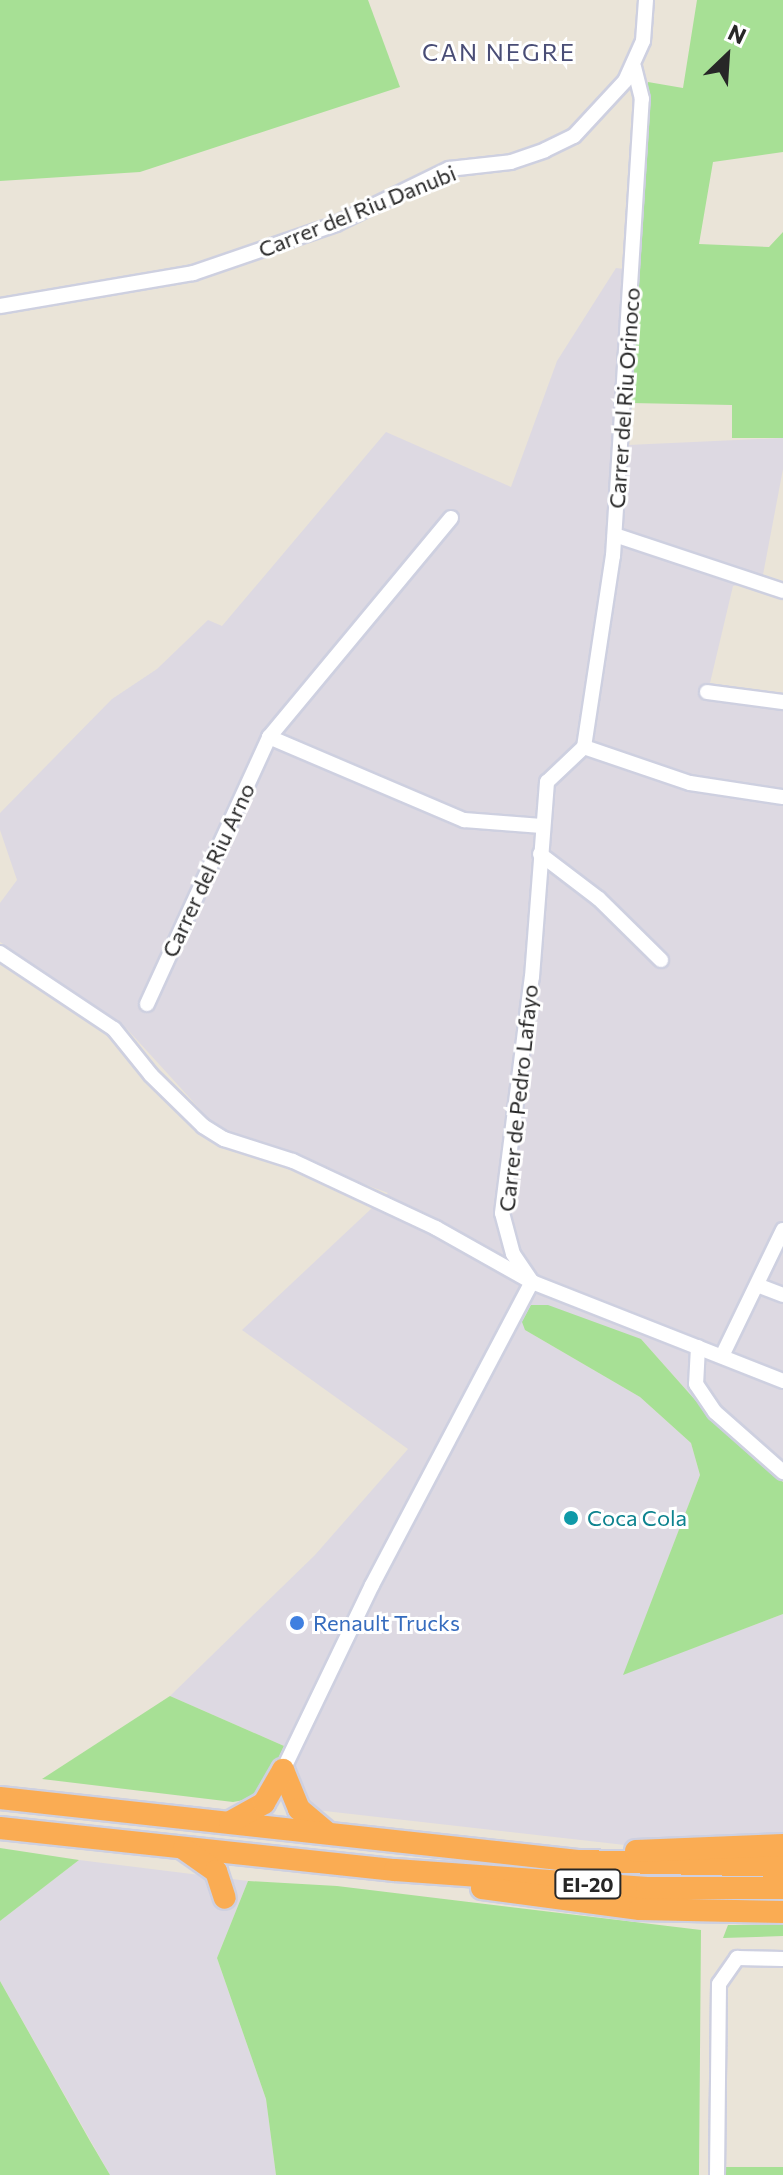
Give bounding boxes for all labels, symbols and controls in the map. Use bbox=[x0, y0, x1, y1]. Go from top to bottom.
north arrow bbox=[687, 16, 767, 96]
text: N bbox=[724, 18, 751, 50]
district label: CAN NEGRE bbox=[422, 38, 576, 66]
street label: Carrer del Riu Danubi bbox=[254, 159, 460, 263]
street label: Carrer del Riu Orinoco bbox=[603, 287, 645, 509]
street label: Carrer del Riu Arno bbox=[156, 779, 260, 961]
street label: Carrer de Pedro Lafayo bbox=[493, 983, 543, 1213]
place label: Coca Cola bbox=[587, 1505, 687, 1531]
marker: Coca Cola bbox=[562, 1509, 580, 1527]
place label: Renault Trucks bbox=[313, 1610, 460, 1636]
marker: Renault Trucks bbox=[288, 1614, 306, 1632]
road number: EI-20 bbox=[554, 1868, 622, 1900]

